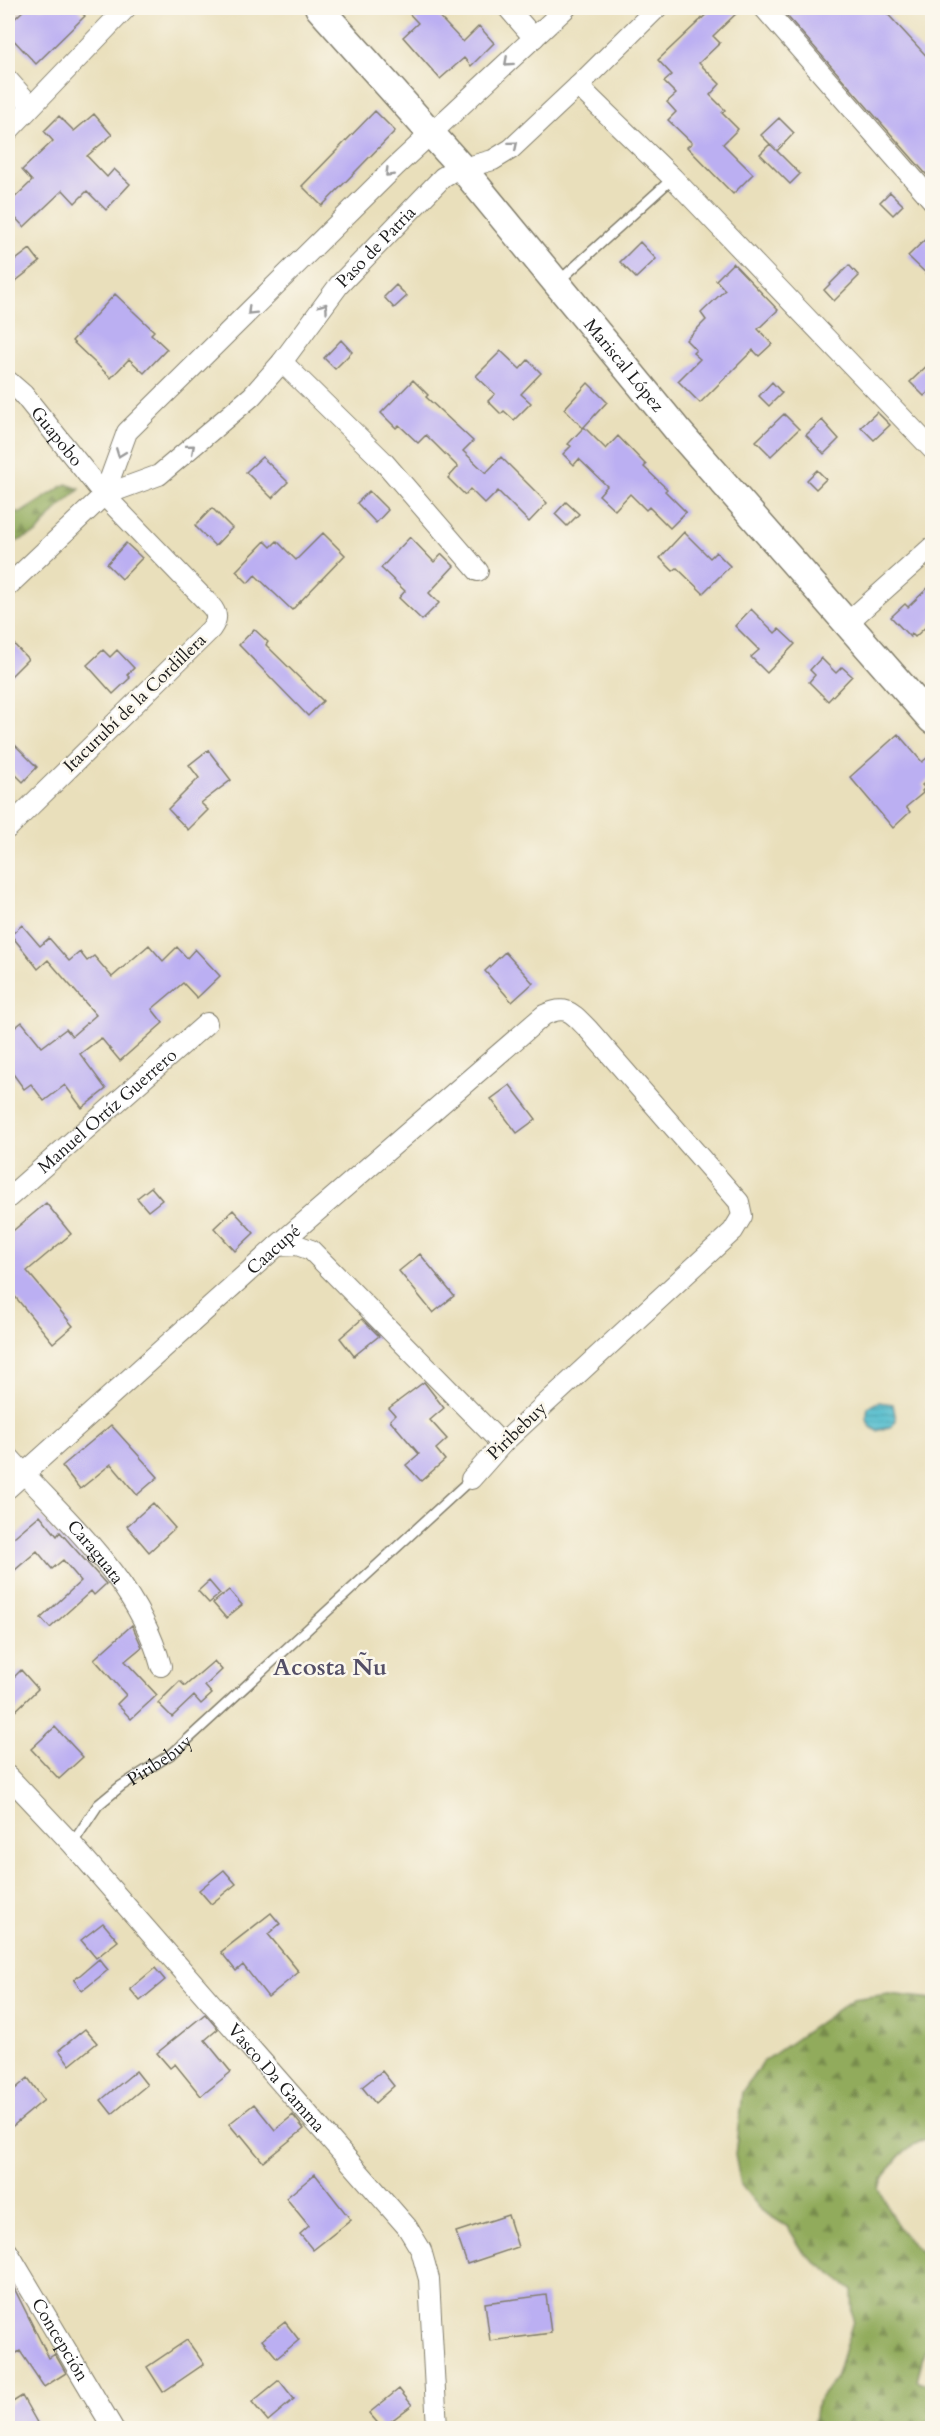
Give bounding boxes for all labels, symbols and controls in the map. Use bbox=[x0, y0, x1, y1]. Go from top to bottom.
one-way arrow bbox=[504, 55, 515, 66]
one-way arrow bbox=[507, 141, 518, 152]
one-way arrow bbox=[385, 166, 396, 177]
street label: Paso de Patria bbox=[330, 200, 421, 293]
one-way arrow bbox=[317, 303, 328, 314]
one-way arrow bbox=[247, 305, 258, 315]
street label: Mariscal López bbox=[578, 313, 670, 417]
street label: Guapobo bbox=[25, 401, 89, 472]
one-way arrow bbox=[184, 445, 195, 456]
one-way arrow bbox=[114, 447, 127, 458]
street label: Itacurubí de la Cordillera bbox=[58, 628, 212, 778]
street label: Manuel Ortíz Guerrero bbox=[32, 1042, 183, 1179]
street label: Caacupé bbox=[241, 1218, 306, 1280]
street label: Piribebuy bbox=[482, 1396, 553, 1466]
street label: Caraguata bbox=[61, 1514, 130, 1589]
district label: Acosta Ñu bbox=[273, 1651, 387, 1684]
street label: Piribebuy bbox=[122, 1729, 198, 1792]
street label: Vasco Da Gamma bbox=[222, 2018, 331, 2138]
street label: Concepción bbox=[26, 2293, 95, 2387]

